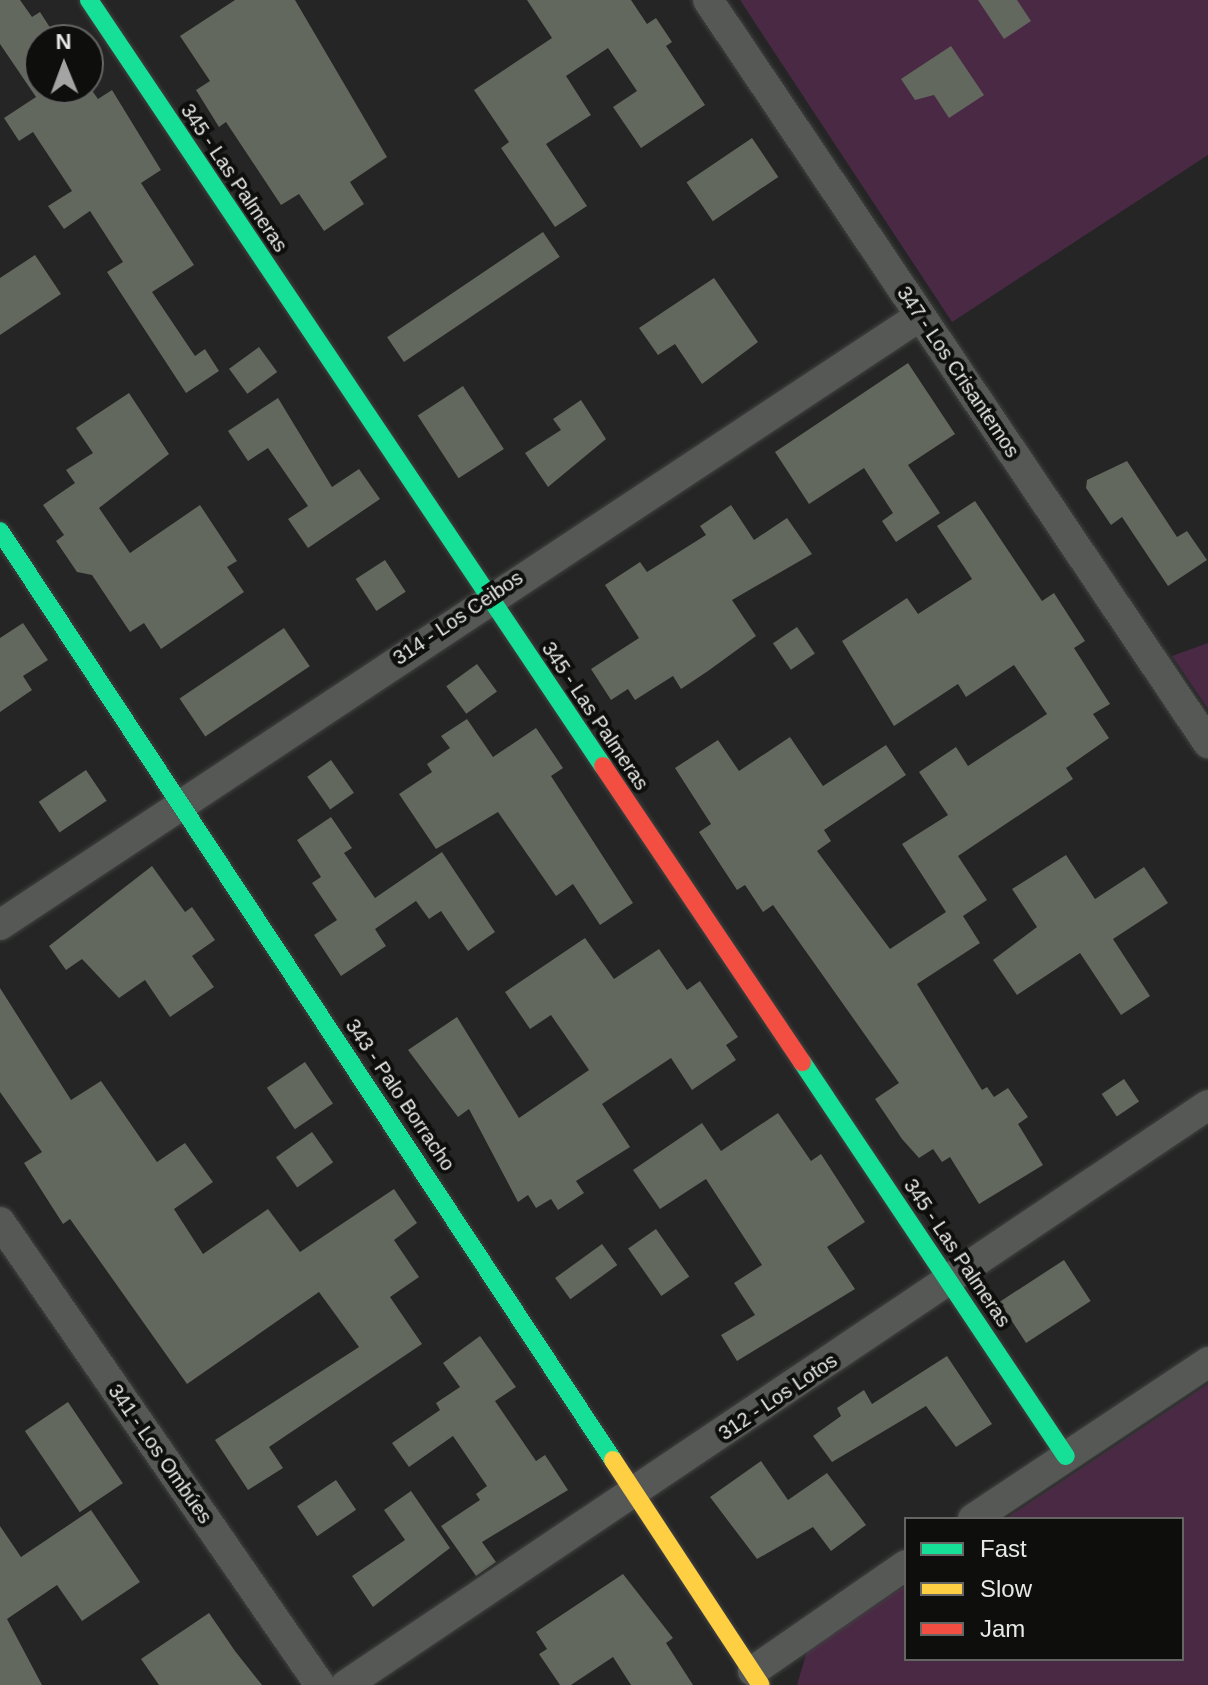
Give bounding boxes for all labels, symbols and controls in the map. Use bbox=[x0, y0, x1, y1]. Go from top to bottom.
north arrow bbox=[24, 24, 104, 104]
text: N bbox=[55, 29, 72, 54]
street label: 345 - Las Palmeras bbox=[176, 99, 292, 257]
street label: 347 - Los Crisantemos bbox=[892, 282, 1024, 462]
street label: 314 - Los Ceibos bbox=[389, 566, 527, 670]
street label: 345 - Las Palmeras bbox=[537, 637, 653, 795]
street label: 343 - Palo Borracho bbox=[340, 1015, 460, 1175]
street label: 345 - Las Palmeras bbox=[899, 1174, 1015, 1332]
street label: 312 - Los Lotos bbox=[714, 1349, 842, 1445]
street label: 341 - Los Ombúes bbox=[103, 1380, 217, 1528]
legend bbox=[904, 1517, 1184, 1661]
text: Fast bbox=[980, 1535, 1027, 1562]
text: Slow bbox=[980, 1575, 1032, 1602]
text: Jam bbox=[980, 1615, 1025, 1642]

